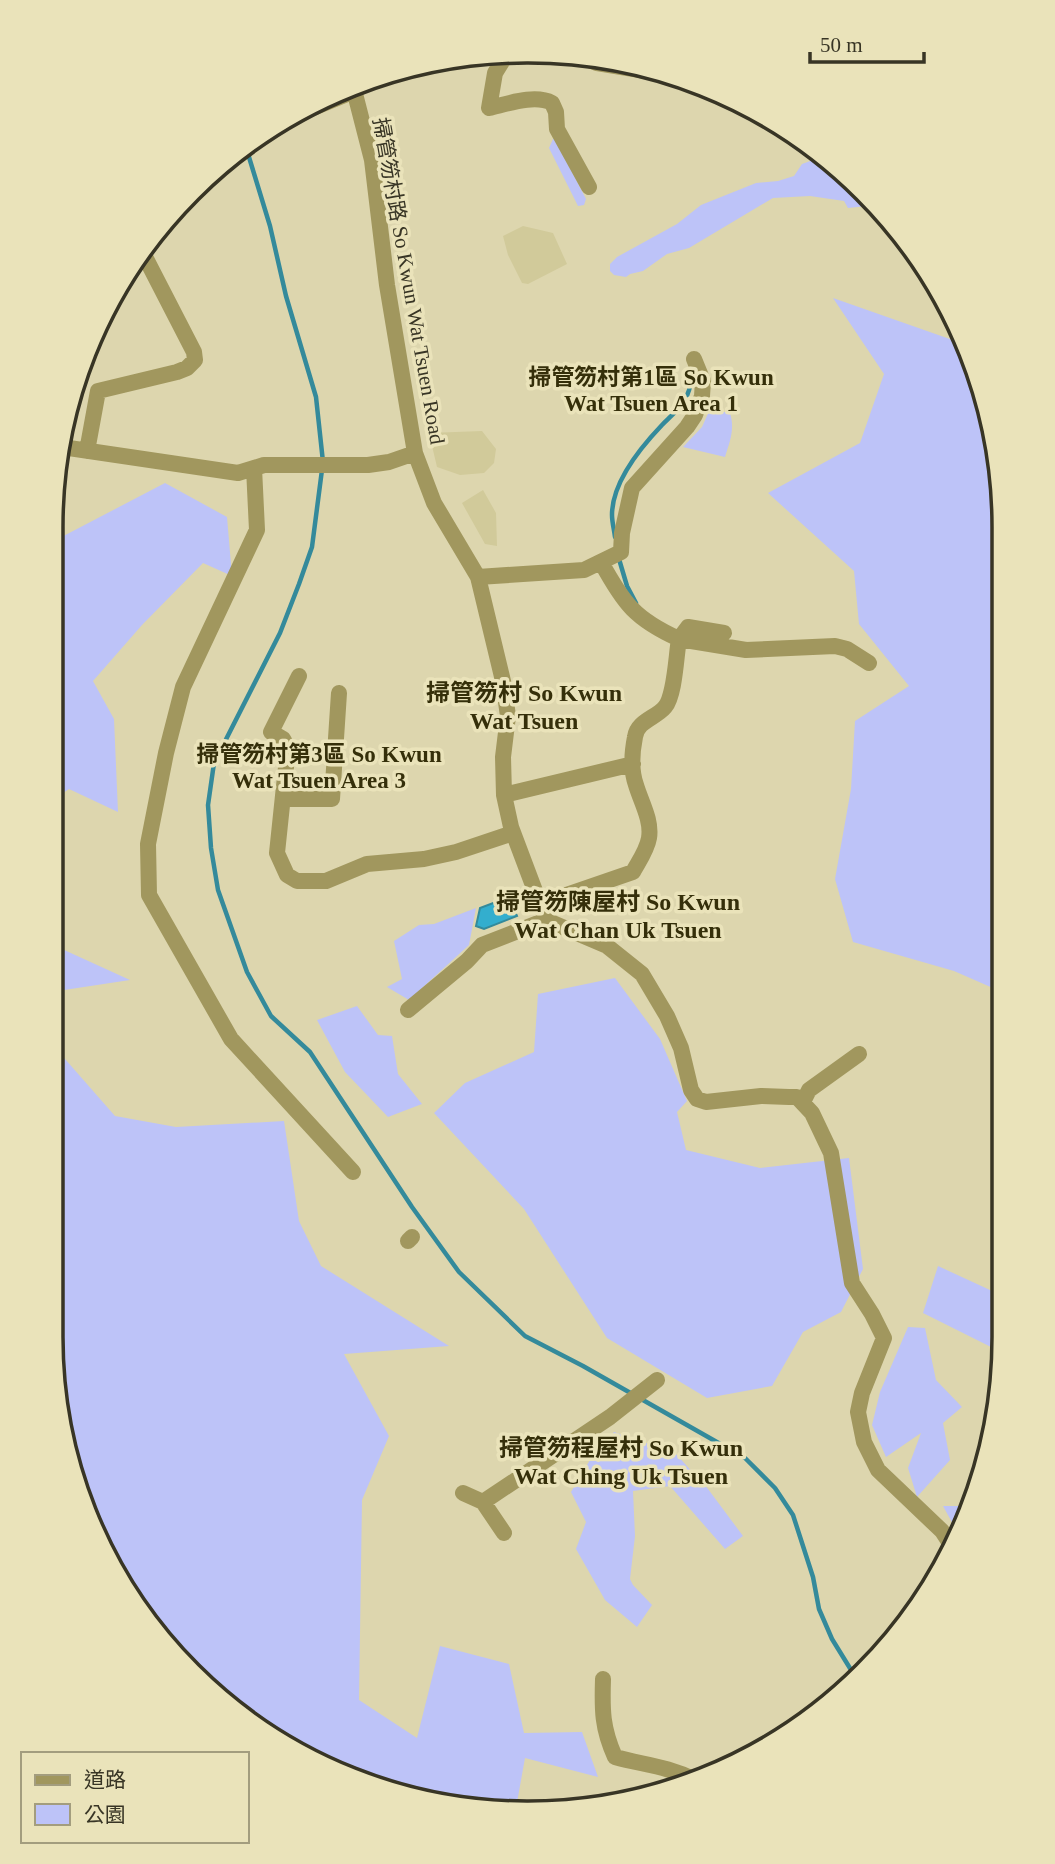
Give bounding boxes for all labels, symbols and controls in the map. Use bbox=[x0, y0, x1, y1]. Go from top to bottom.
scale bar bbox=[810, 21, 924, 65]
text: 50 m bbox=[820, 33, 863, 57]
street label: 掃管笏村路 So Kwun Wat Tsuen Road bbox=[368, 116, 450, 447]
district label: 掃管笏村第1區 So Kwun Wat Tsuen Area 1 bbox=[528, 365, 774, 416]
district label: 掃管笏村 So Kwun Wat Tsuen bbox=[426, 680, 622, 734]
district label: 掃管笏村第3區 So Kwun Wat Tsuen Area 3 bbox=[196, 742, 442, 793]
district label: 掃管笏陳屋村 So Kwun Wat Chan Uk Tsuen bbox=[496, 889, 740, 943]
district label: 掃管笏程屋村 So Kwun Wat Ching Uk Tsuen bbox=[499, 1435, 743, 1489]
legend bbox=[21, 1752, 248, 1843]
text: 道路 bbox=[84, 1768, 126, 1792]
text: 公園 bbox=[84, 1803, 126, 1827]

